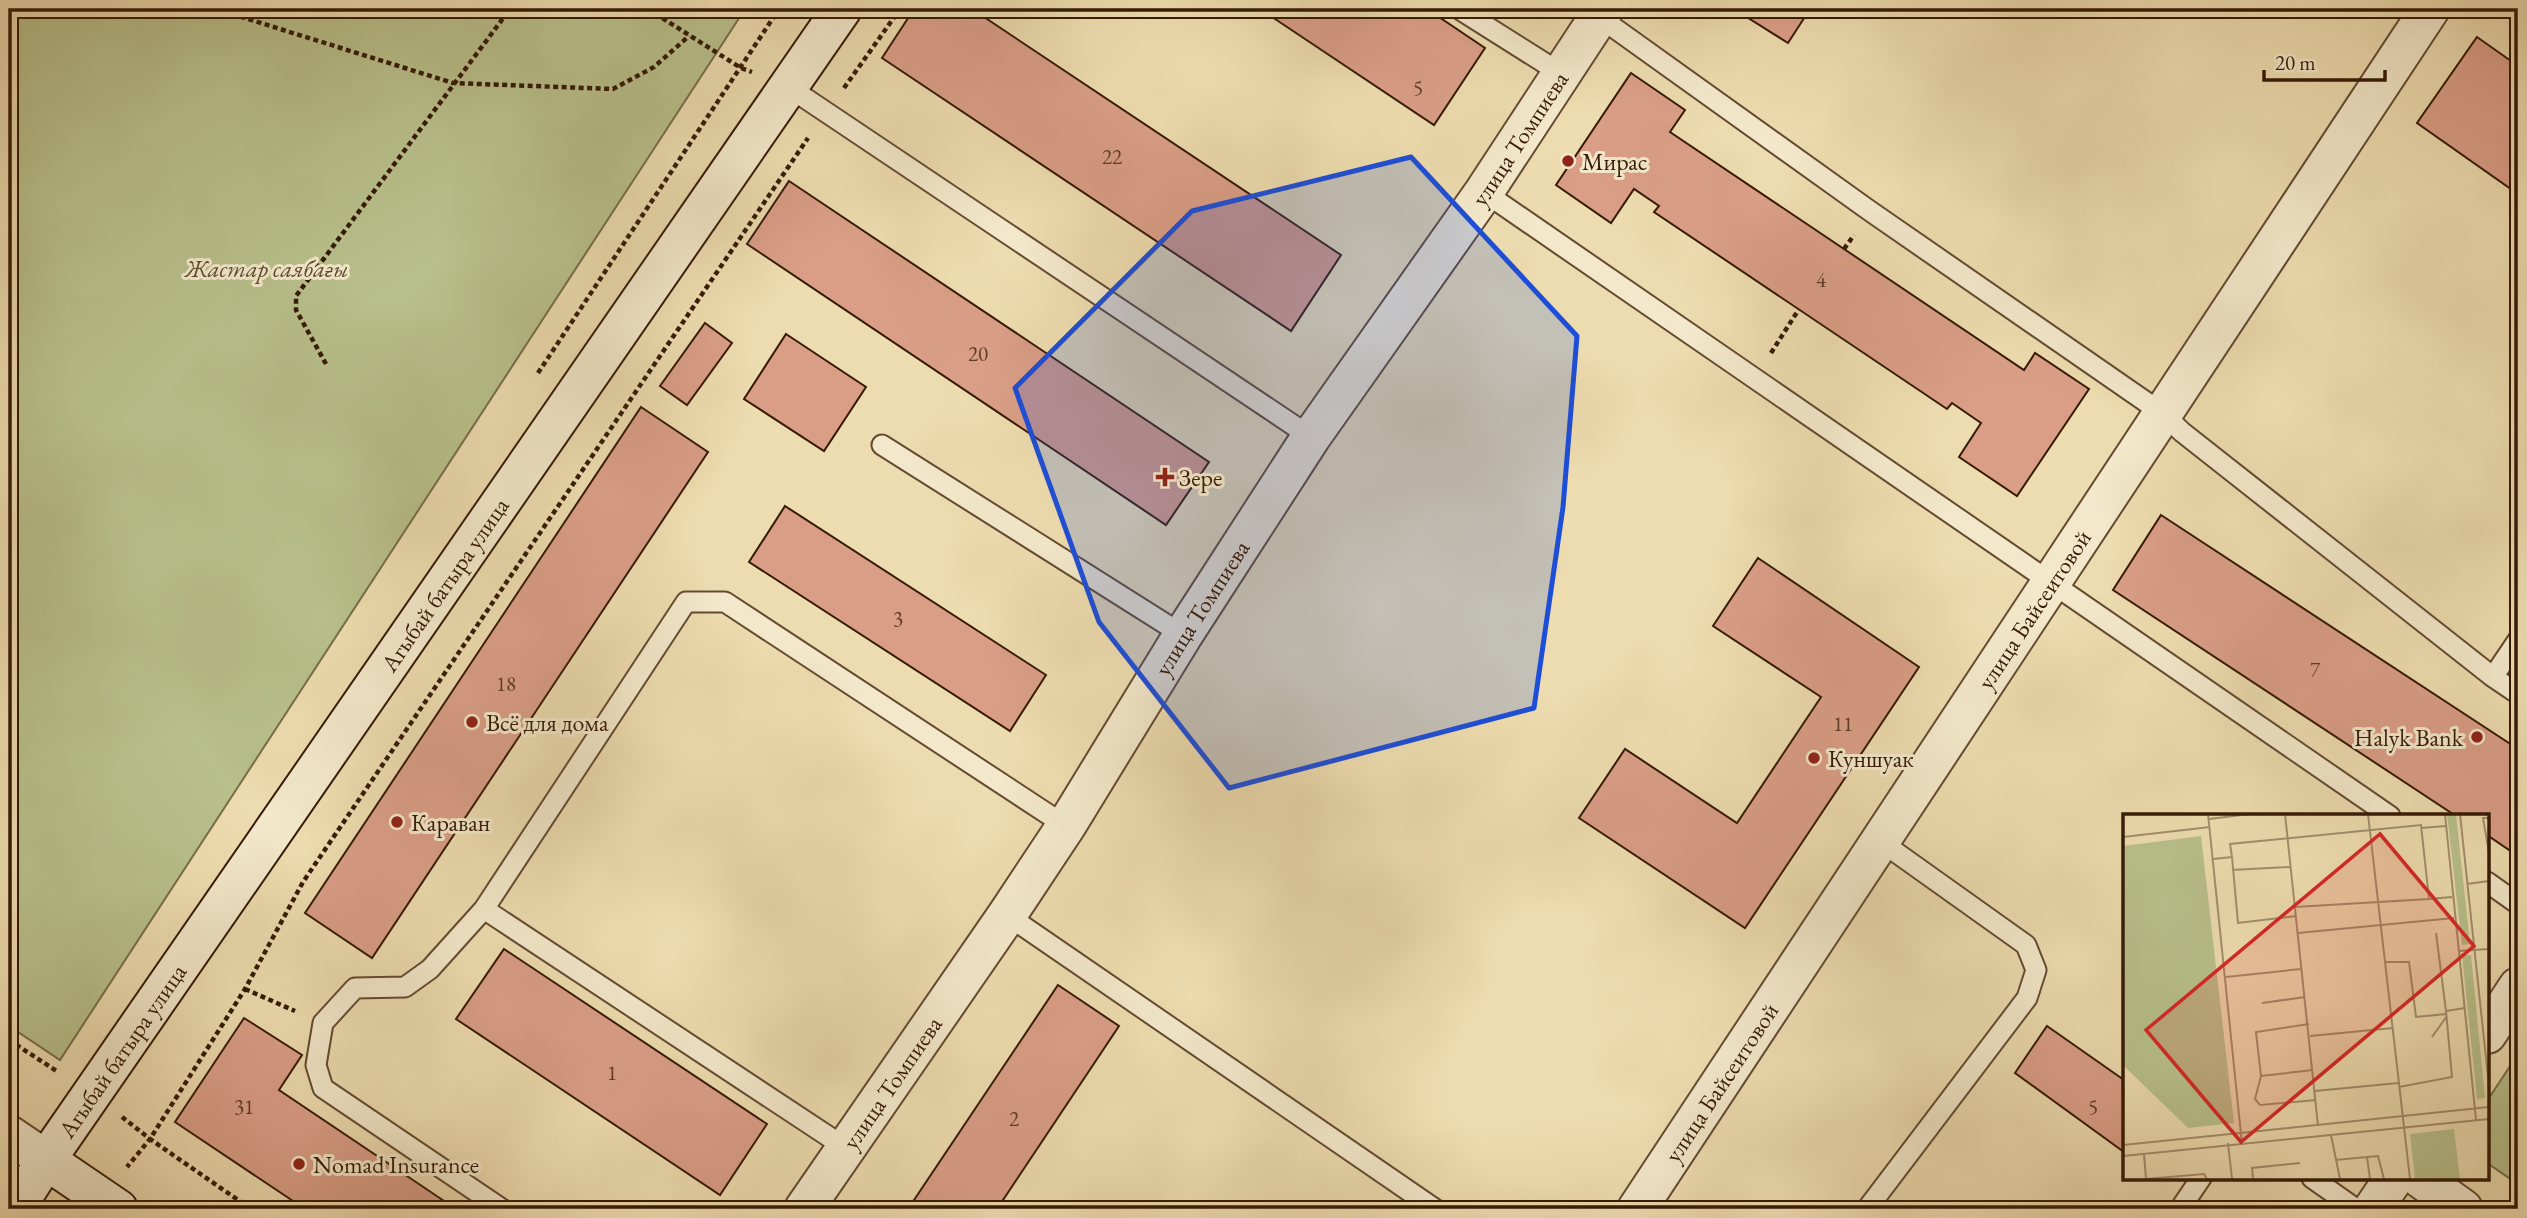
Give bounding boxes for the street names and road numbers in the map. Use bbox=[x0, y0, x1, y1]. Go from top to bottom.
street label: улица Томпиева bbox=[1464, 65, 1575, 212]
street label: Агыбай батыра улица bbox=[373, 491, 516, 678]
street label: улица Байсеитовой bbox=[1969, 523, 2098, 695]
street label: улица Томпиева bbox=[1147, 533, 1256, 681]
street label: Агыбай батыра улица bbox=[50, 957, 193, 1145]
street label: улица Байсеитовой bbox=[1657, 996, 1785, 1168]
street label: улица Томпиева bbox=[835, 1009, 949, 1155]

